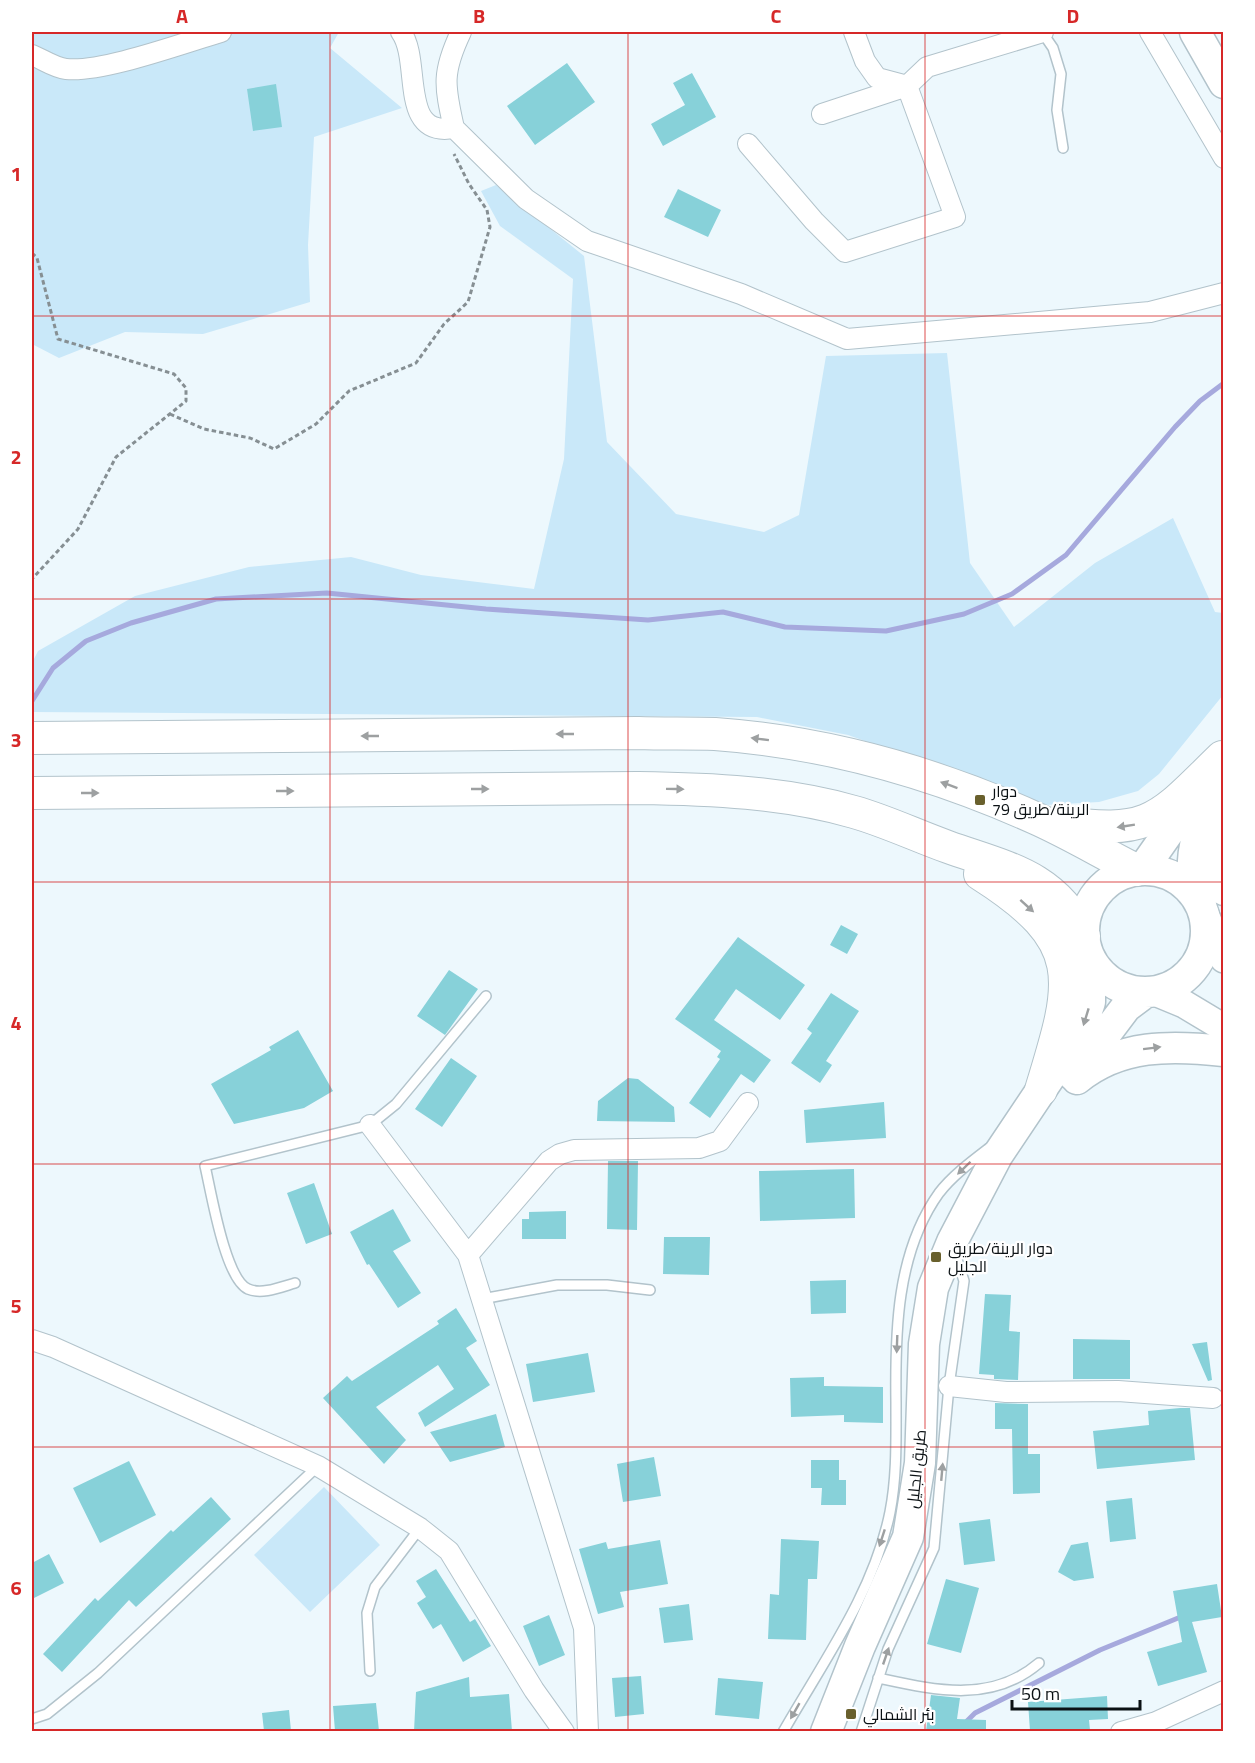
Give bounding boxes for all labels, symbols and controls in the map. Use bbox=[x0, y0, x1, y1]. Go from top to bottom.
text: A bbox=[176, 0, 188, 31]
text: B bbox=[473, 0, 485, 31]
text: C bbox=[771, 0, 782, 31]
text: D bbox=[1067, 0, 1079, 31]
text: 1 bbox=[10, 158, 22, 189]
text: 2 bbox=[10, 441, 22, 472]
text: 3 bbox=[10, 724, 22, 755]
one-way arrow bbox=[556, 729, 575, 739]
one-way arrow bbox=[361, 731, 380, 740]
one-way arrow bbox=[751, 734, 770, 744]
place label: دوار الرينة/طريق 79 bbox=[991, 779, 1090, 821]
one-way arrow bbox=[940, 780, 958, 789]
one-way arrow bbox=[470, 784, 489, 794]
one-way arrow bbox=[665, 784, 684, 793]
one-way arrow bbox=[275, 786, 294, 796]
one-way arrow bbox=[80, 788, 99, 798]
marker: دوار الرينة/طريق 79 bbox=[973, 793, 987, 807]
one-way arrow bbox=[1116, 821, 1135, 830]
one-way arrow bbox=[1020, 899, 1035, 913]
text: 4 bbox=[10, 1007, 22, 1038]
one-way arrow bbox=[1080, 1008, 1090, 1026]
one-way arrow bbox=[1143, 1043, 1162, 1052]
one-way arrow bbox=[957, 1161, 972, 1175]
place label: دوار الرينة/طريق الجليل bbox=[948, 1236, 1053, 1278]
marker: دوار الرينة/طريق الجليل bbox=[929, 1250, 943, 1264]
text: 5 bbox=[10, 1290, 22, 1321]
one-way arrow bbox=[893, 1335, 902, 1354]
street label: طريق الجليل bbox=[900, 1428, 932, 1510]
one-way arrow bbox=[937, 1462, 947, 1481]
one-way arrow bbox=[877, 1529, 886, 1547]
text: 6 bbox=[10, 1572, 22, 1603]
one-way arrow bbox=[881, 1647, 891, 1665]
scale bar bbox=[1012, 1673, 1140, 1711]
text: 50 m bbox=[1021, 1680, 1060, 1707]
place label: بئر الشمالي bbox=[863, 1702, 935, 1728]
one-way arrow bbox=[790, 1703, 800, 1720]
marker: بئر الشمالي bbox=[844, 1707, 858, 1721]

